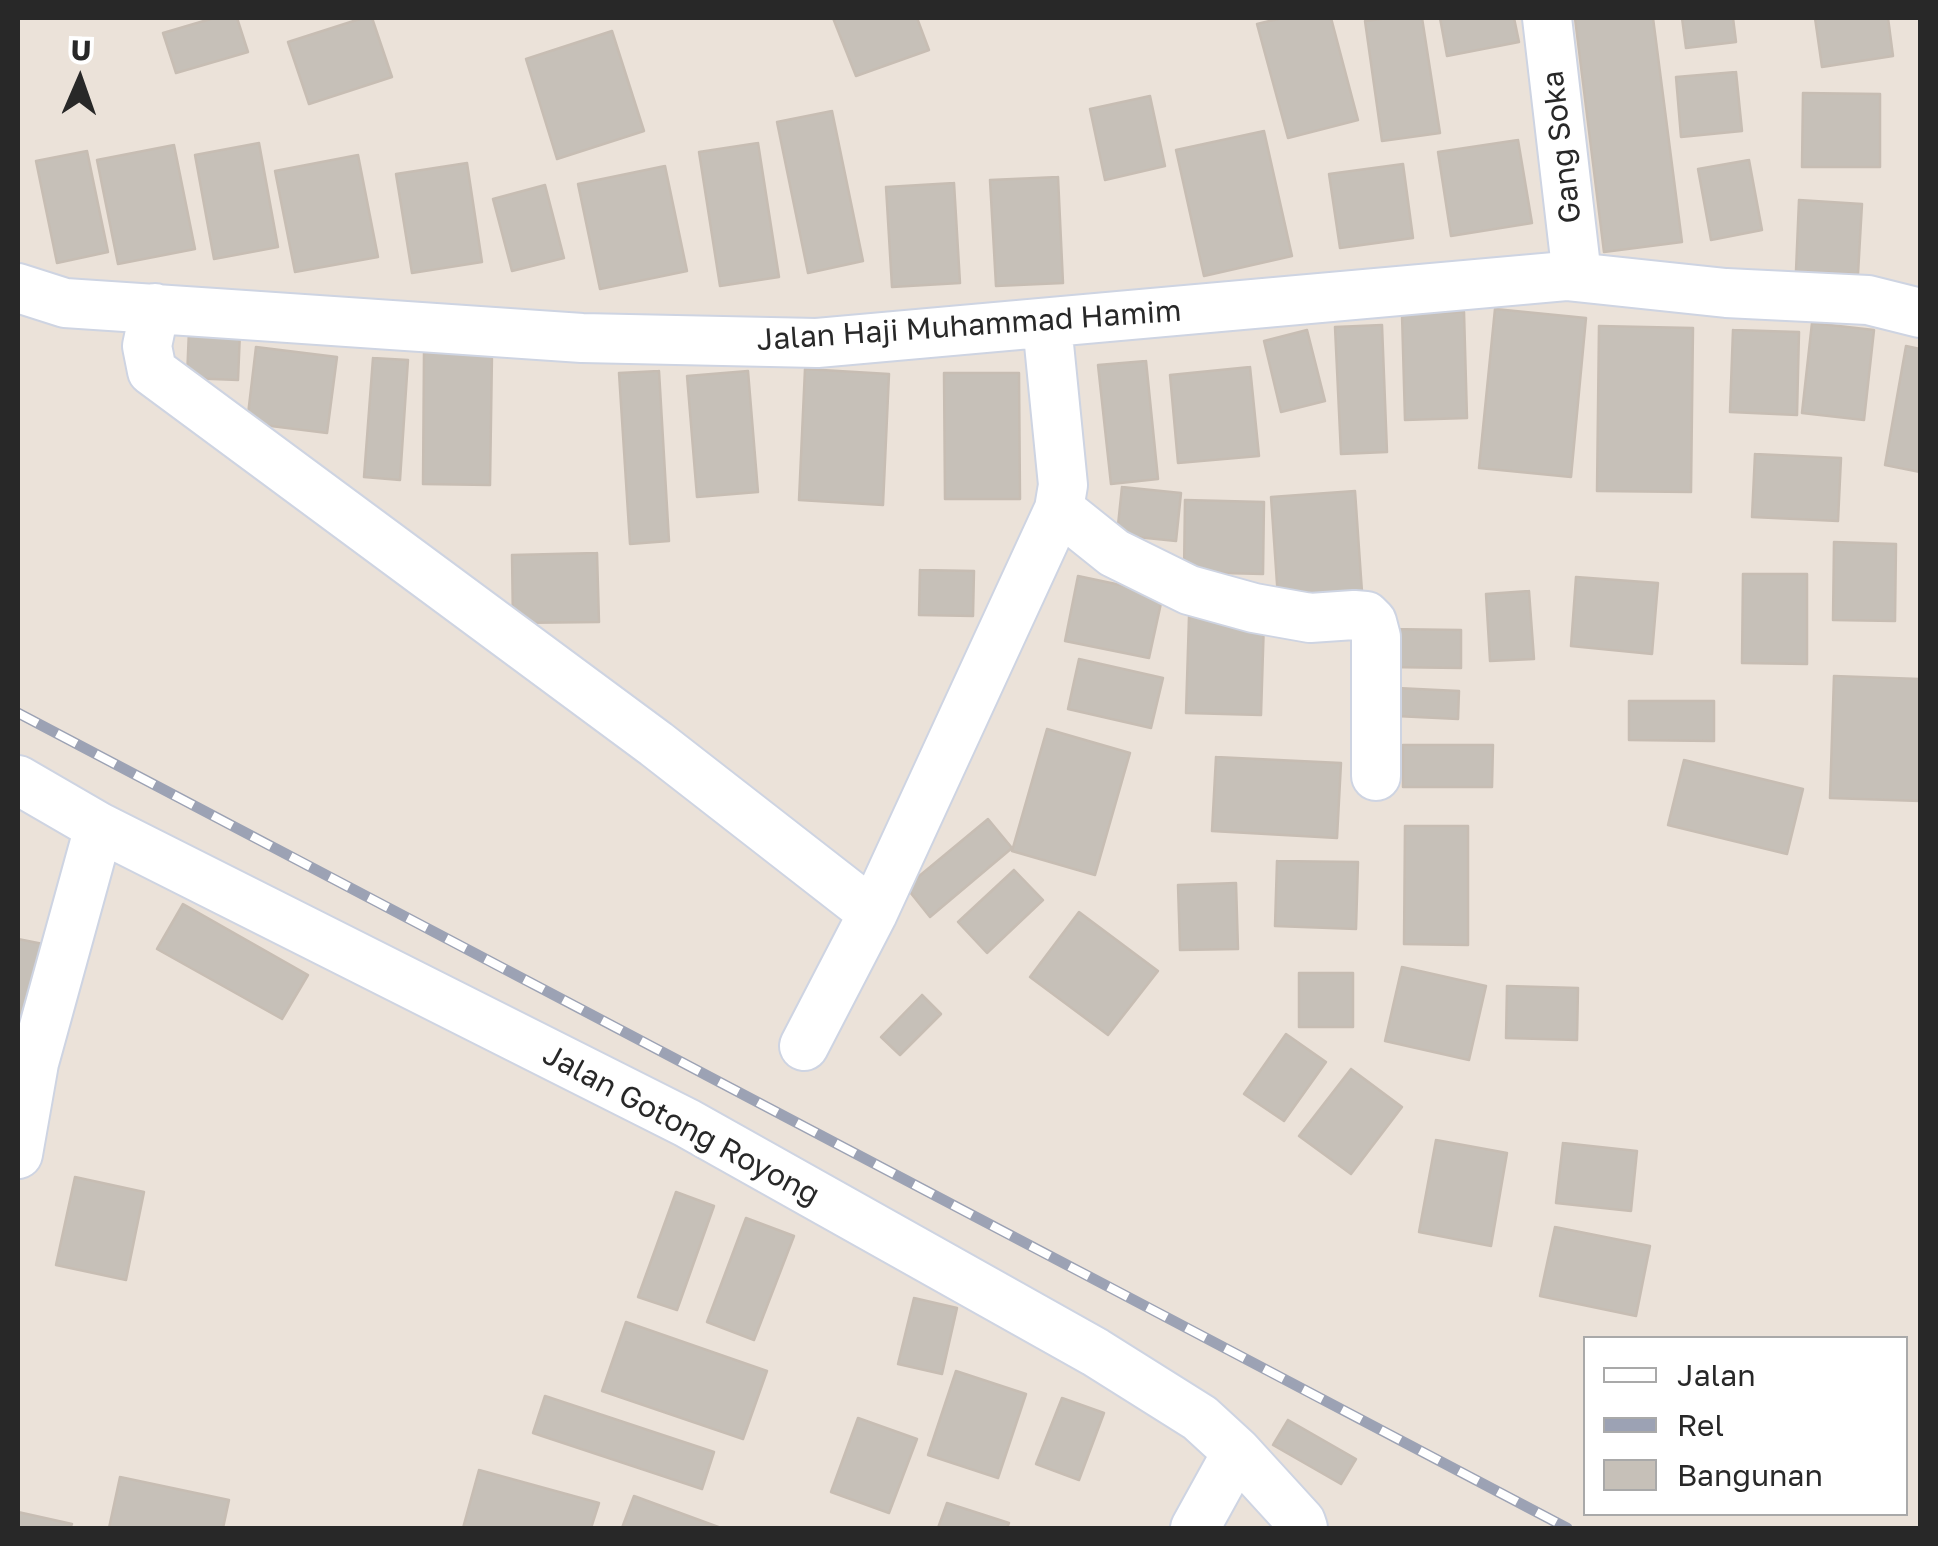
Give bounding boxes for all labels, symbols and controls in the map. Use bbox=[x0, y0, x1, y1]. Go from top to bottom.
north arrow bbox=[30, 30, 130, 130]
text: U bbox=[70, 33, 92, 66]
street label: Gang Soka bbox=[1535, 69, 1589, 225]
street label: Jalan Haji Muhammad Hamim bbox=[755, 293, 1183, 359]
street label: Jalan Gotong Royong bbox=[536, 1037, 826, 1213]
legend bbox=[1583, 1336, 1908, 1516]
text: Jalan bbox=[1677, 1357, 1756, 1393]
text: Rel bbox=[1677, 1407, 1724, 1443]
text: Bangunan bbox=[1677, 1457, 1823, 1493]

